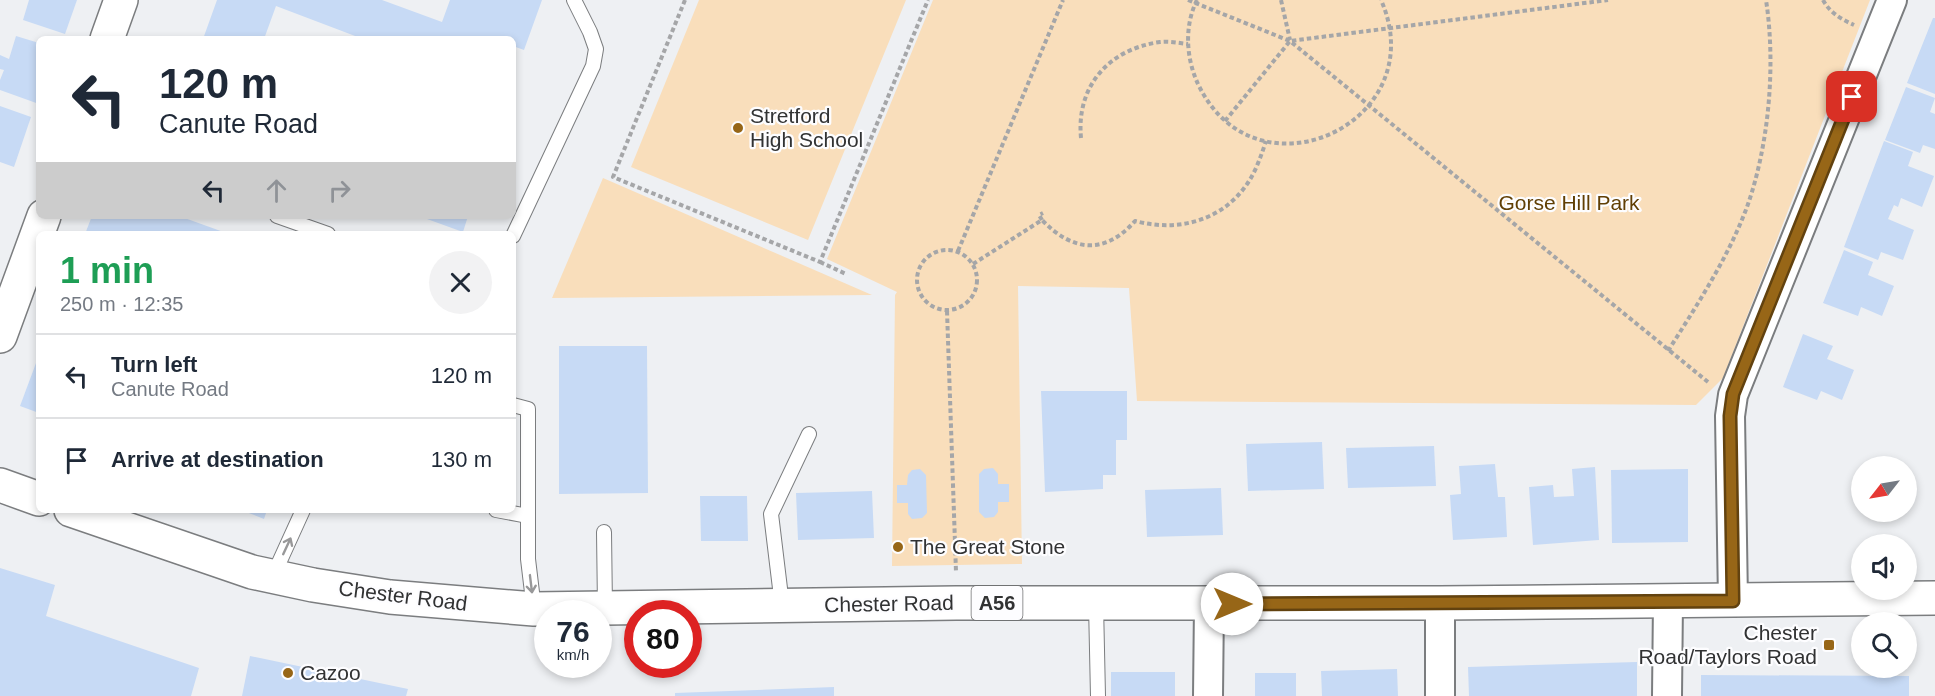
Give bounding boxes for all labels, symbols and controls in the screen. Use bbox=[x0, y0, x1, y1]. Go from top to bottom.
icon: left bbox=[60, 60, 138, 138]
text: 120 m bbox=[159, 60, 278, 107]
pin bbox=[1826, 71, 1877, 122]
icon: arrive bbox=[1835, 80, 1868, 113]
place label: Stretford High School bbox=[750, 104, 863, 151]
text: Canute Road bbox=[159, 109, 318, 139]
marker: Stretford High School bbox=[731, 121, 745, 135]
icon: left bbox=[197, 174, 230, 207]
icon: ahead bbox=[260, 174, 293, 207]
icon: right bbox=[323, 174, 356, 207]
park label: Gorse Hill Park bbox=[1498, 191, 1640, 214]
text: 1 min bbox=[60, 250, 154, 291]
button: close bbox=[429, 251, 492, 314]
text: 250 m · 12:35 bbox=[60, 293, 183, 315]
text: Turn left bbox=[111, 352, 197, 377]
icon: left bbox=[60, 360, 93, 393]
text: 120 m bbox=[431, 363, 492, 388]
text: Canute Road bbox=[111, 378, 229, 400]
icon: arrive bbox=[60, 444, 93, 477]
text: Arrive at destination bbox=[111, 447, 324, 472]
text: 130 m bbox=[431, 447, 492, 472]
north arrow bbox=[1851, 456, 1917, 522]
map controls bbox=[1851, 456, 1917, 678]
button: sound bbox=[1851, 534, 1917, 600]
place label: The Great Stone bbox=[910, 535, 1065, 558]
one-way arrow bbox=[282, 537, 294, 555]
marker: The Great Stone bbox=[891, 540, 905, 554]
position arrow bbox=[1200, 572, 1264, 636]
one-way arrow bbox=[526, 574, 537, 594]
street label: Chester Road bbox=[337, 576, 469, 615]
road number: A56 bbox=[972, 586, 1022, 620]
street label: Chester Road bbox=[824, 591, 954, 616]
speed limit sign: 80 bbox=[624, 600, 702, 678]
button: search bbox=[1851, 612, 1917, 678]
text: 76 bbox=[556, 615, 590, 648]
place label: Chester Road/Taylors Road bbox=[1638, 621, 1817, 668]
marker: Chester Road/Taylors Road bbox=[1822, 638, 1836, 652]
text: km/h bbox=[557, 646, 589, 663]
place label: Cazoo bbox=[300, 661, 361, 684]
marker: Cazoo bbox=[281, 666, 295, 680]

